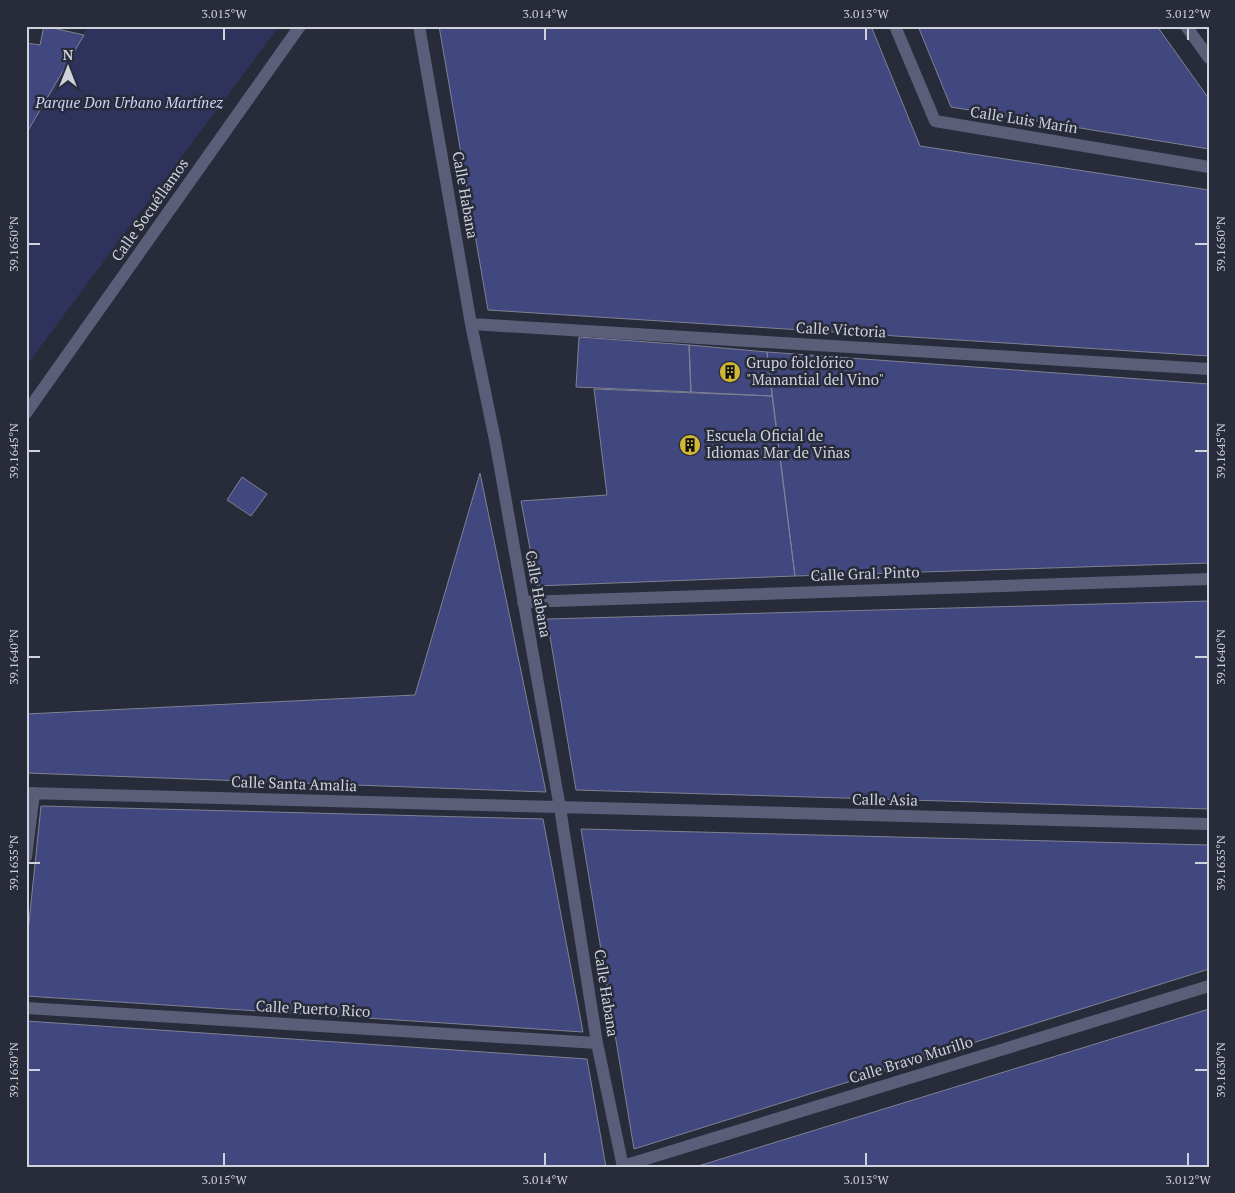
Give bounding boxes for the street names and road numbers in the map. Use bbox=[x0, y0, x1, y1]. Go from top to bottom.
street label: Calle Luis Marín bbox=[969, 101, 1079, 137]
street label: Calle Habana bbox=[448, 150, 484, 240]
street label: Calle Socuéllamos bbox=[106, 154, 192, 265]
street label: Calle Victoria bbox=[795, 317, 887, 341]
street label: Calle Habana bbox=[521, 549, 557, 639]
street label: Calle Gral. Pinto bbox=[810, 561, 920, 585]
street label: Calle Santa Amalia bbox=[231, 771, 358, 795]
street label: Calle Asia bbox=[852, 788, 919, 810]
street label: Calle Habana bbox=[590, 948, 624, 1038]
street label: Calle Puerto Rico bbox=[255, 995, 371, 1021]
street label: Calle Bravo Murillo bbox=[846, 1031, 975, 1087]

